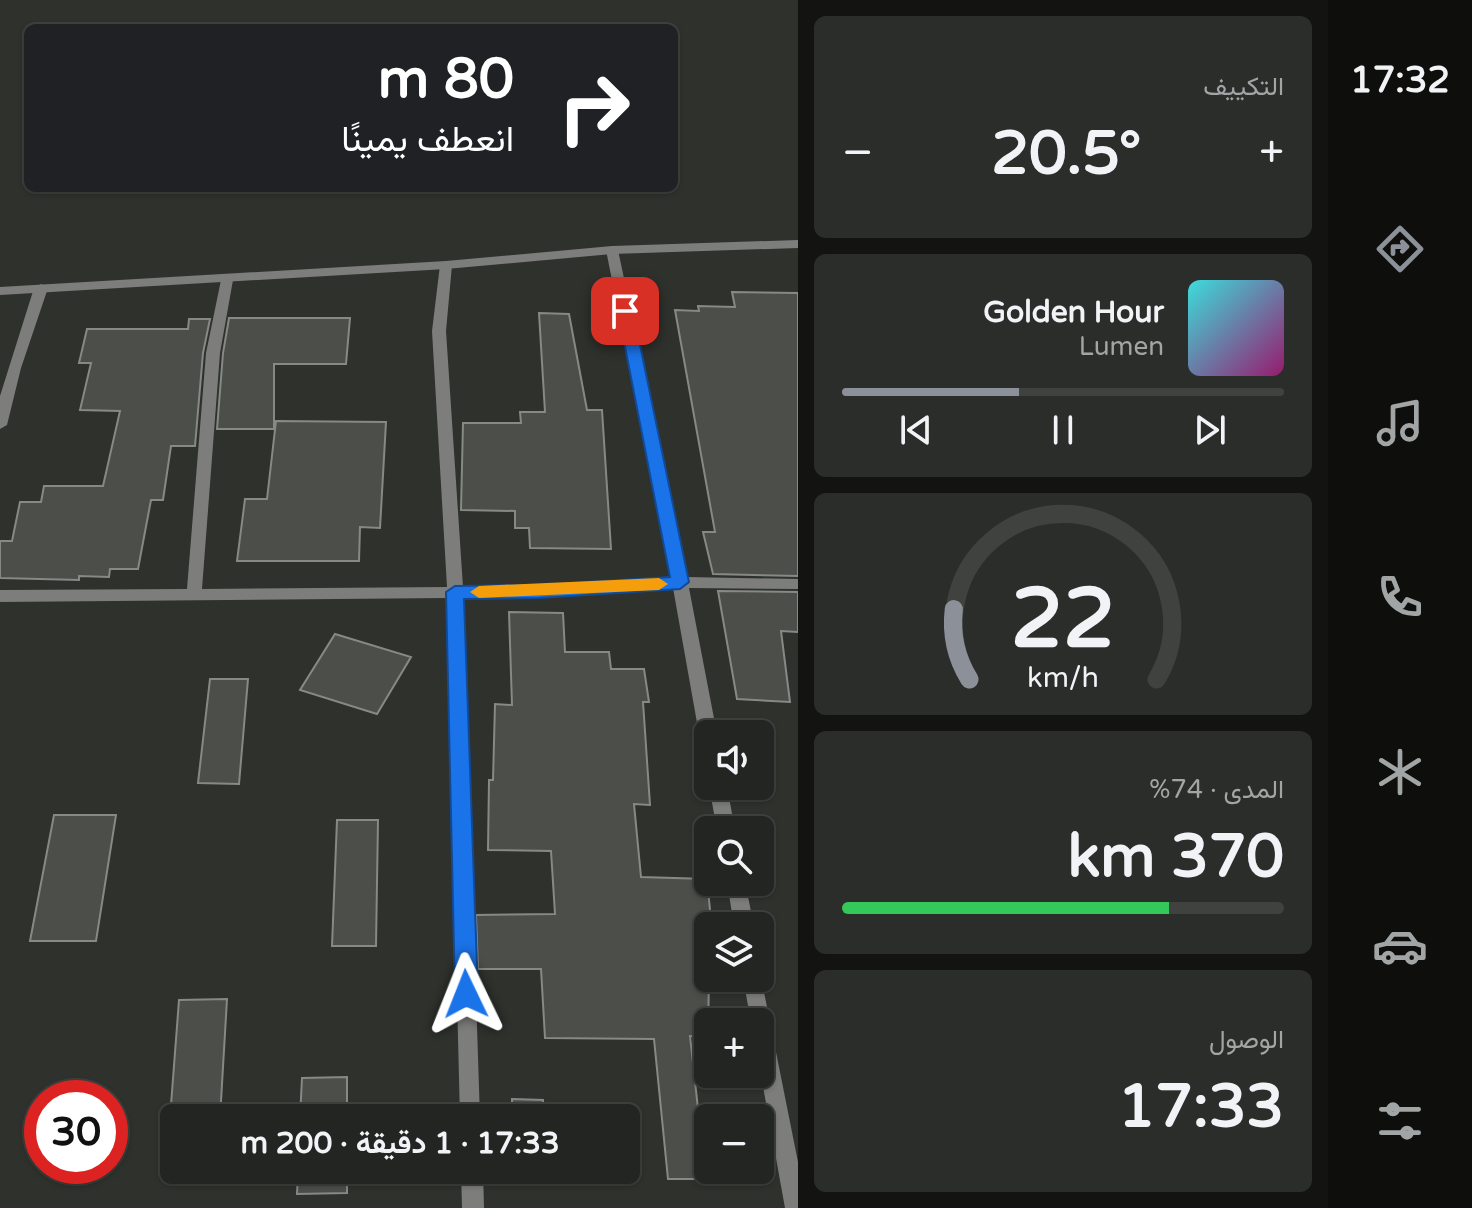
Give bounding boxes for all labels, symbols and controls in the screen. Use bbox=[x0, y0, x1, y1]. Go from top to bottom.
text: 80 m bbox=[378, 46, 514, 113]
icon: right bbox=[542, 56, 646, 160]
text: 17:32 bbox=[1350, 59, 1450, 102]
text: التكييف bbox=[1203, 71, 1284, 102]
text: انعطف يمينًا bbox=[341, 118, 514, 161]
text: 20.5° bbox=[991, 118, 1141, 190]
text: − bbox=[842, 127, 873, 180]
text: + bbox=[1259, 127, 1284, 180]
icon: directions bbox=[1372, 221, 1428, 277]
pin bbox=[591, 277, 659, 345]
icon: arrive bbox=[603, 289, 647, 333]
text: Golden Hour bbox=[983, 294, 1164, 331]
text: Lumen bbox=[1079, 331, 1164, 362]
icon: music bbox=[1372, 395, 1428, 451]
icon: previous bbox=[894, 408, 938, 452]
icon: pause bbox=[1041, 408, 1085, 452]
icon: next bbox=[1188, 408, 1232, 452]
icon: phone bbox=[1372, 569, 1428, 625]
text: 22 bbox=[1011, 570, 1115, 670]
text: km/h bbox=[1027, 661, 1099, 695]
map controls bbox=[694, 720, 774, 1184]
button: sound bbox=[694, 720, 774, 800]
icon: climate bbox=[1372, 744, 1428, 800]
text: المدى · 74% bbox=[1149, 774, 1284, 805]
button: search bbox=[694, 816, 774, 896]
text: 370 km bbox=[1068, 821, 1284, 893]
button: layers bbox=[694, 912, 774, 992]
icon: car bbox=[1372, 918, 1428, 974]
position arrow bbox=[424, 952, 508, 1036]
button: + bbox=[694, 1008, 774, 1088]
text: الوصول bbox=[1209, 1024, 1284, 1055]
text: 17:33 bbox=[1118, 1071, 1284, 1143]
speed limit sign: 30 bbox=[24, 1080, 128, 1184]
icon: filters bbox=[1372, 1093, 1428, 1149]
button: − bbox=[694, 1104, 774, 1184]
text: 17:33 · 1 دقيقة · 200 m bbox=[240, 1125, 560, 1162]

